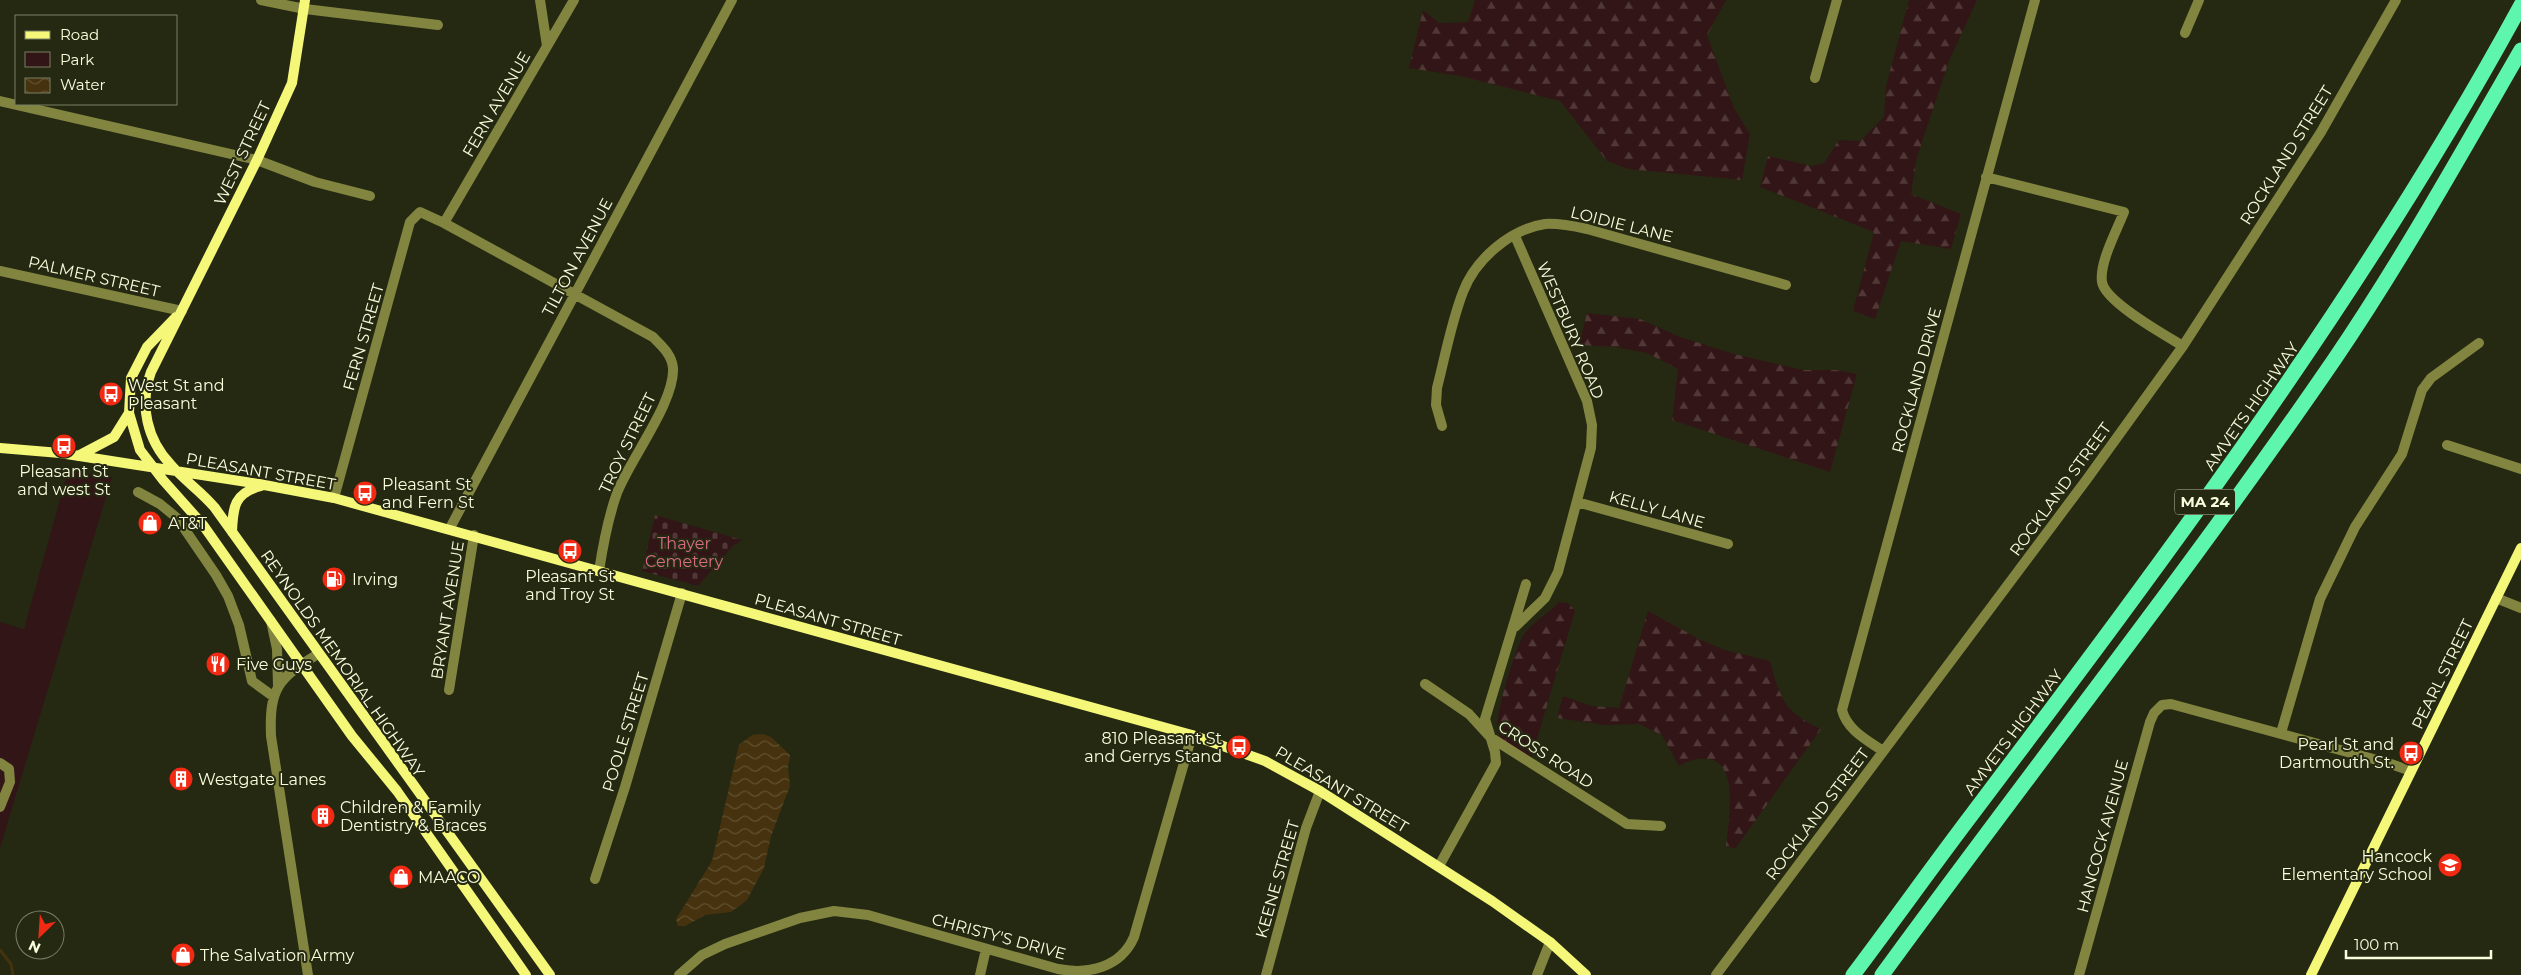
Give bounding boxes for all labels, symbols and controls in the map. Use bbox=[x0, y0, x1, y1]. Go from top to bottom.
legend bbox=[15, 15, 178, 105]
text: Road bbox=[60, 25, 99, 44]
street label: FERN AVENUE bbox=[459, 48, 534, 160]
text: Park bbox=[60, 50, 94, 69]
text: Water bbox=[60, 75, 106, 94]
street label: ROCKLAND STREET bbox=[2236, 82, 2337, 228]
street label: WEST STREET bbox=[210, 98, 275, 208]
street label: TILTON AVENUE bbox=[538, 195, 617, 319]
street label: LOIDIE LANE bbox=[1569, 203, 1675, 246]
street label: PALMER STREET bbox=[26, 252, 162, 301]
street label: WESTBURY ROAD bbox=[1533, 259, 1608, 402]
street label: FERN STREET bbox=[339, 281, 388, 393]
street label: ROCKLAND DRIVE bbox=[1888, 305, 1945, 455]
street label: AMVETS HIGHWAY bbox=[2200, 338, 2303, 474]
place label: West St and Pleasant bbox=[128, 376, 225, 413]
bus stop icon: West St and Pleasant bbox=[98, 381, 124, 407]
street label: TROY STREET bbox=[595, 389, 660, 496]
street label: ROCKLAND STREET bbox=[2006, 418, 2116, 560]
bus stop icon: Pleasant St and west St bbox=[51, 433, 77, 459]
street label: PLEASANT STREET bbox=[185, 449, 338, 494]
place label: Pleasant St and west St bbox=[17, 462, 111, 499]
place label: Pleasant St and Fern St bbox=[382, 475, 475, 512]
bus stop icon: Pleasant St and Fern St bbox=[352, 480, 378, 506]
street label: KELLY LANE bbox=[1607, 487, 1707, 532]
road number: MA 24 bbox=[2175, 490, 2235, 514]
shop icon: AT&T bbox=[137, 510, 163, 536]
place label: AT&T bbox=[168, 514, 208, 533]
park label: Thayer Cemetery bbox=[645, 534, 723, 571]
bus stop icon: Pleasant St and Troy St bbox=[557, 538, 583, 564]
street label: BRYANT AVENUE bbox=[427, 540, 468, 681]
street label: REYNOLDS MEMORIAL HIGHWAY bbox=[257, 546, 429, 781]
fuel station icon: Irving bbox=[321, 566, 347, 592]
place label: Pleasant St and Troy St bbox=[525, 567, 615, 604]
place label: Irving bbox=[352, 570, 398, 589]
street label: PLEASANT STREET bbox=[752, 589, 904, 650]
street label: PEARL STREET bbox=[2408, 616, 2478, 732]
restaurant icon: Five Guys bbox=[205, 651, 231, 677]
place label: Five Guys bbox=[236, 655, 312, 674]
street label: AMVETS HIGHWAY bbox=[1960, 665, 2067, 799]
street label: POOLE STREET bbox=[598, 669, 653, 794]
street label: CROSS ROAD bbox=[1495, 717, 1597, 792]
place label: 810 Pleasant St and Gerrys Stand bbox=[1084, 729, 1223, 766]
bus stop icon: 810 Pleasant St and Gerrys Stand bbox=[1226, 734, 1252, 760]
place label: Pearl St and Dartmouth St. bbox=[2279, 735, 2394, 772]
bus stop icon: Pearl St and Dartmouth St. bbox=[2398, 740, 2424, 766]
street label: PLEASANT STREET bbox=[1272, 742, 1412, 837]
street label: ROCKLAND STREET bbox=[1762, 744, 1874, 884]
street label: HANCOCK AVENUE bbox=[2073, 758, 2132, 915]
building icon: Westgate Lanes bbox=[168, 766, 194, 792]
place label: Westgate Lanes bbox=[198, 770, 326, 789]
place label: Children & Family Dentistry & Braces bbox=[340, 798, 487, 835]
building icon: Children & Family Dentistry & Braces bbox=[310, 803, 336, 829]
street label: KEENE STREET bbox=[1252, 817, 1304, 940]
place label: Hancock Elementary School bbox=[2281, 847, 2432, 884]
school or university icon: Hancock Elementary School bbox=[2437, 852, 2463, 878]
shop icon: MAACO bbox=[388, 864, 414, 890]
place label: MAACO bbox=[418, 868, 480, 887]
street label: CHRISTY'S DRIVE bbox=[930, 909, 1068, 964]
north arrow bbox=[15, 910, 65, 960]
scale bar bbox=[2346, 928, 2491, 960]
text: 100 m bbox=[2354, 935, 2399, 954]
text: N bbox=[26, 936, 43, 957]
shop icon: The Salvation Army bbox=[170, 942, 196, 968]
place label: The Salvation Army bbox=[200, 946, 355, 965]

